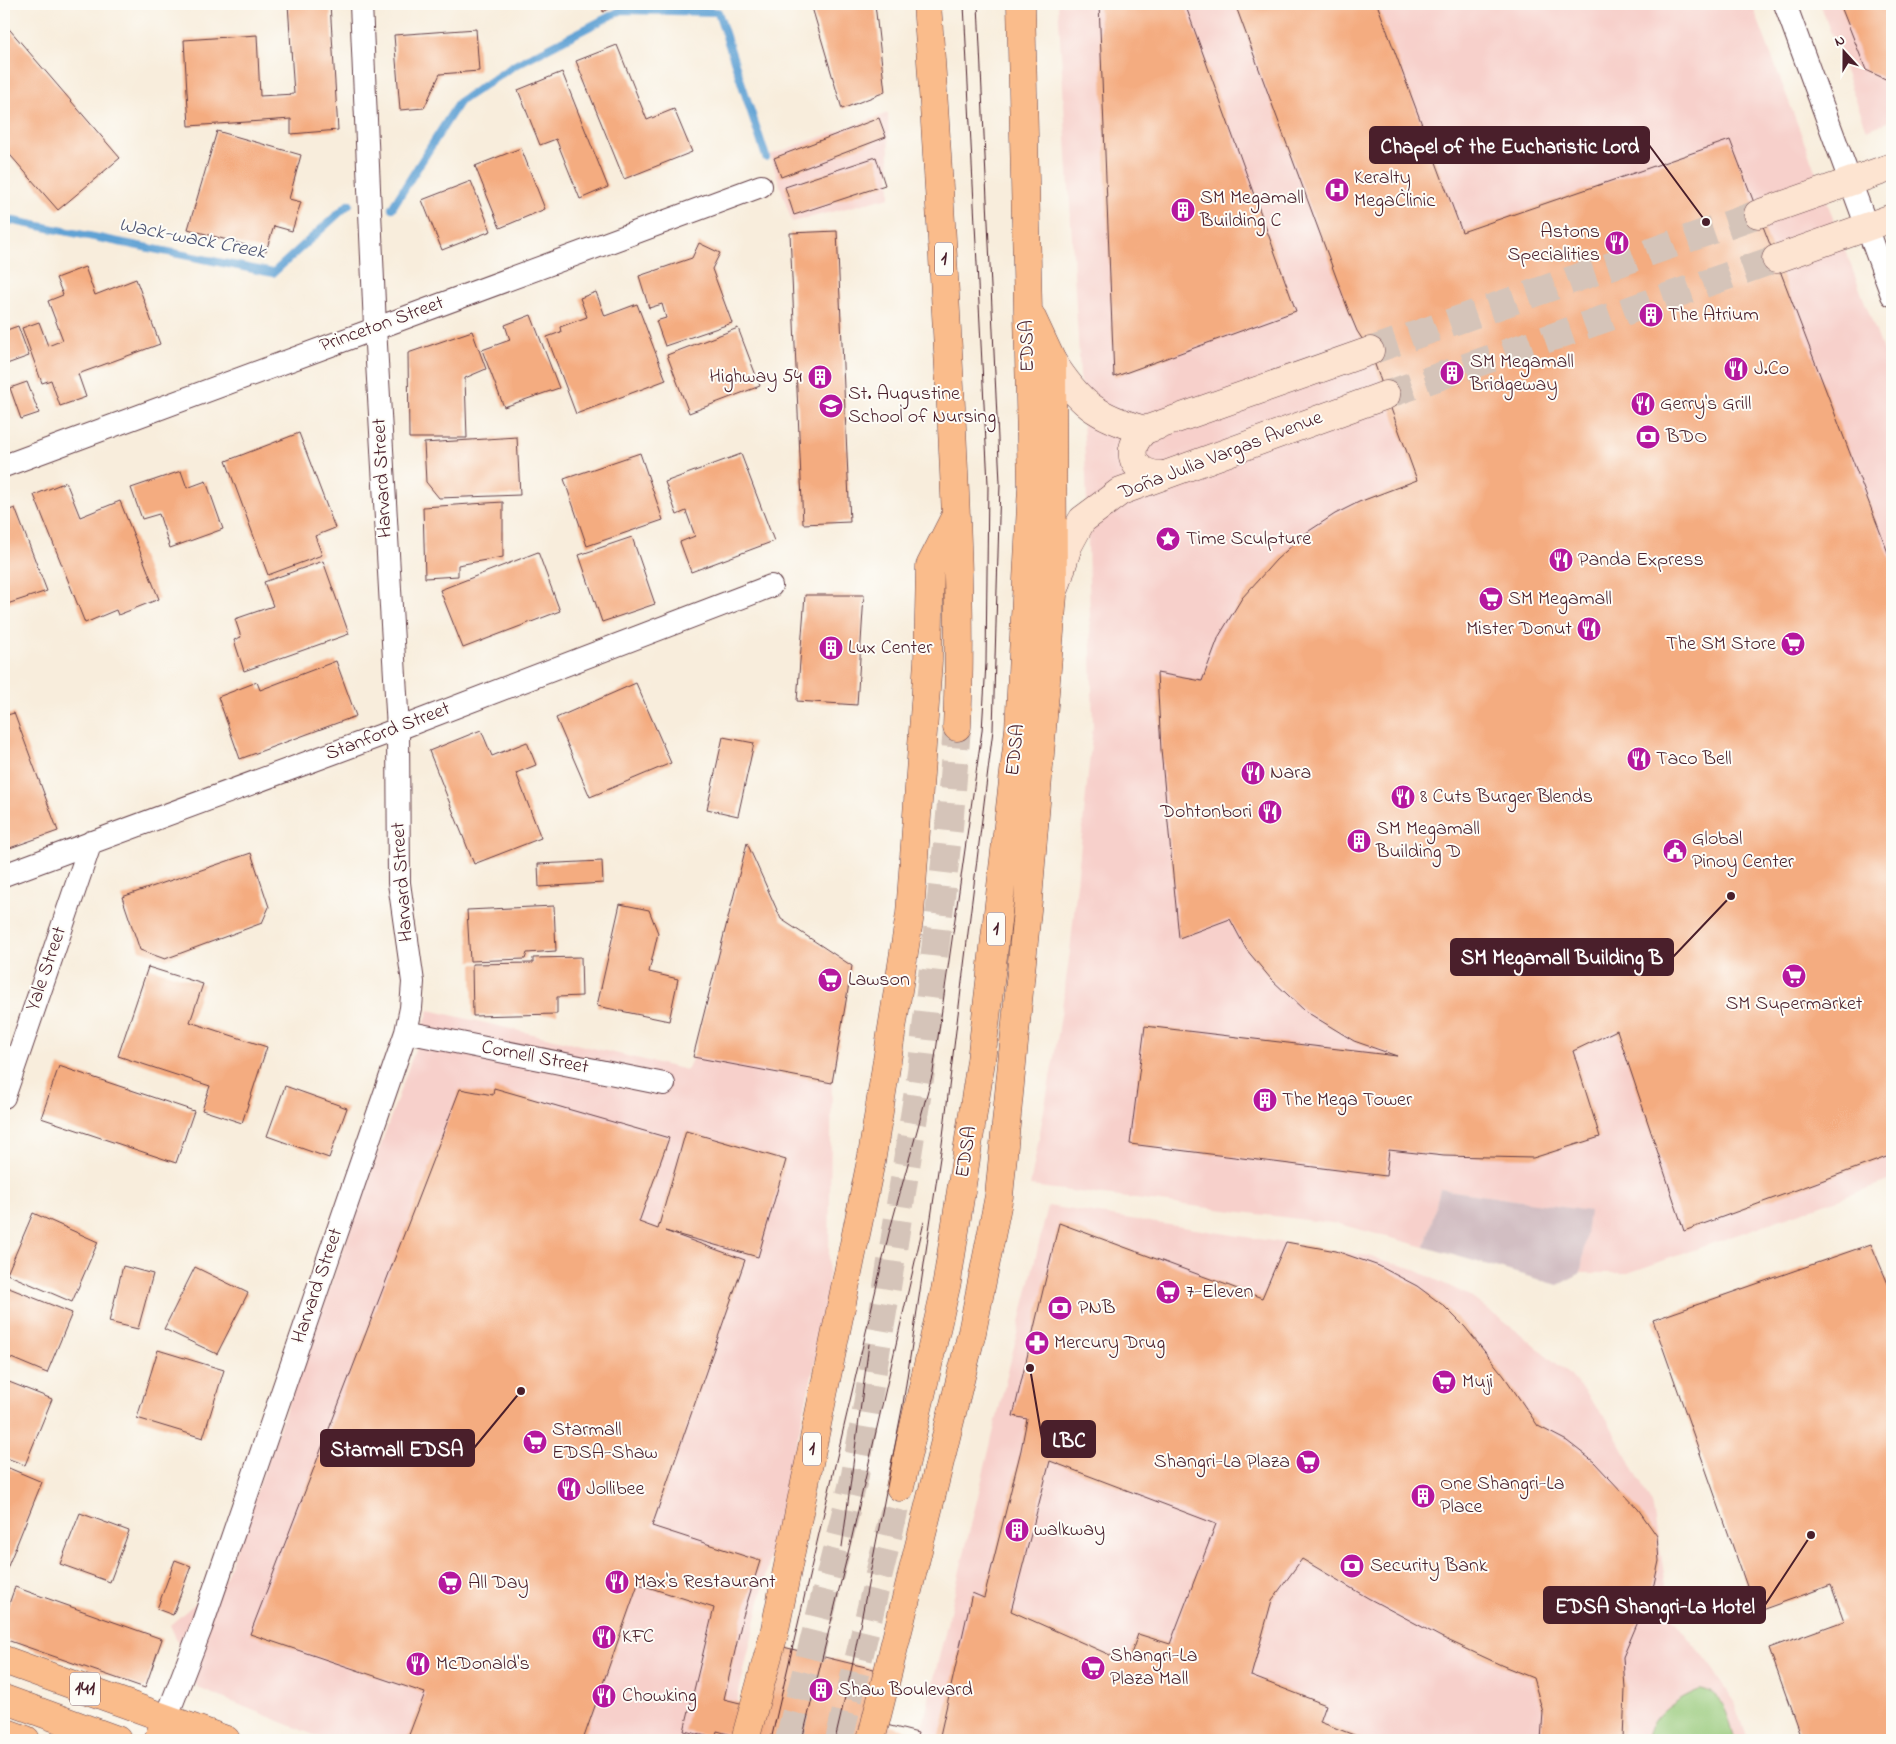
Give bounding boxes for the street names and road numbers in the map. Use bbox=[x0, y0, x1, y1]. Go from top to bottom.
road number: 1 bbox=[935, 242, 953, 276]
street label: Princeton Street bbox=[316, 289, 448, 361]
street label: EDSA bbox=[1013, 320, 1043, 372]
street label: Doña Julia Vargas Avenue bbox=[1114, 404, 1327, 510]
street label: Harvard Street bbox=[365, 417, 401, 539]
street label: Stanford Street bbox=[321, 695, 455, 769]
street label: EDSA bbox=[999, 723, 1033, 777]
street label: Harvard Street bbox=[384, 821, 422, 943]
road number: 1 bbox=[987, 912, 1005, 946]
street label: Yale Street bbox=[19, 923, 75, 1015]
street label: Cornell Street bbox=[479, 1033, 591, 1083]
street label: EDSA bbox=[949, 1124, 985, 1180]
street label: Harvard Street bbox=[285, 1224, 351, 1347]
road number: 1 bbox=[803, 1432, 821, 1466]
road number: 141 bbox=[70, 1672, 100, 1706]

